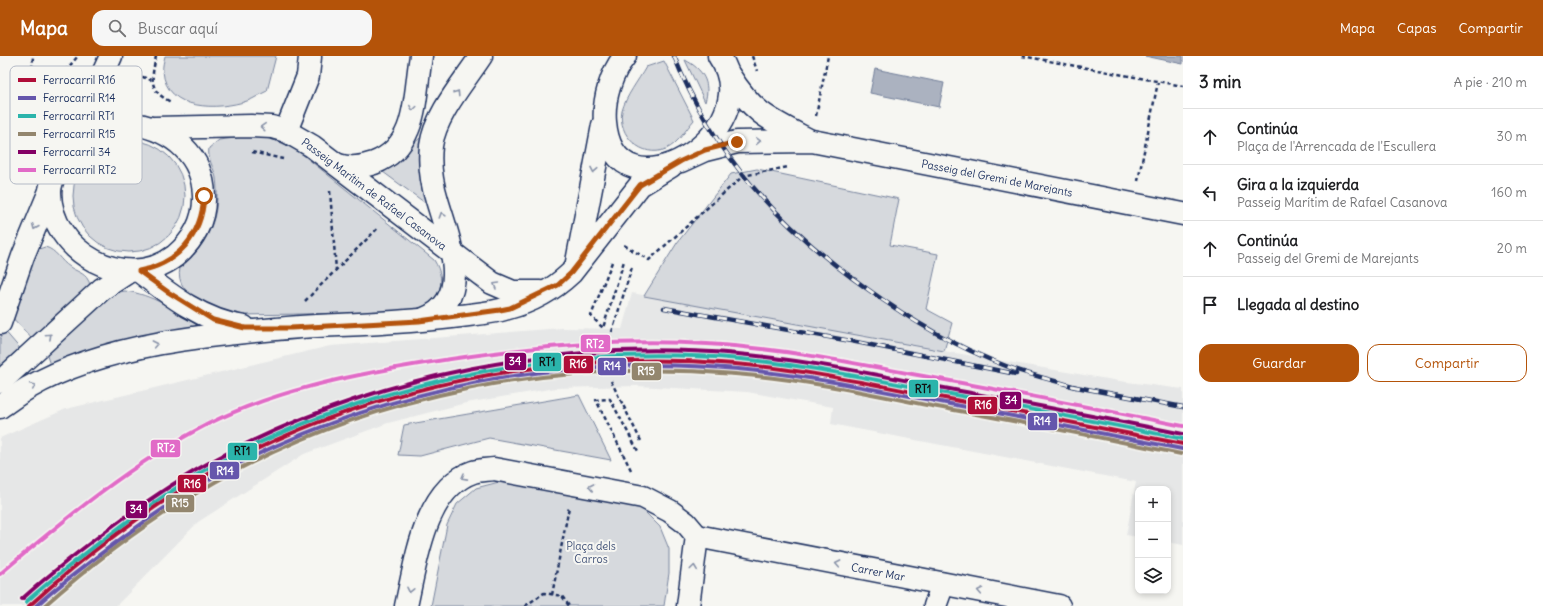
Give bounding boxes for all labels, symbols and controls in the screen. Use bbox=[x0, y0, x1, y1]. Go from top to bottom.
search box bbox=[92, 10, 372, 46]
text: Mapa bbox=[20, 16, 68, 40]
icon: search bbox=[106, 17, 128, 39]
text: Buscar aquí bbox=[138, 19, 218, 38]
text: Mapa bbox=[1340, 19, 1375, 37]
text: Capas bbox=[1397, 19, 1437, 37]
text: Compartir bbox=[1459, 19, 1523, 37]
legend bbox=[10, 66, 142, 184]
text: 3 min bbox=[1199, 71, 1241, 93]
text: Ferrocarril R16 bbox=[43, 73, 116, 87]
text: A pie · 210 m bbox=[1454, 74, 1527, 91]
one-way arrow bbox=[452, 90, 459, 97]
text: Ferrocarril R14 bbox=[43, 91, 116, 105]
one-way arrow bbox=[409, 105, 418, 111]
text: Ferrocarril RT1 bbox=[43, 109, 115, 123]
text: Continúa bbox=[1237, 119, 1298, 138]
one-way arrow bbox=[260, 122, 266, 131]
icon: ahead bbox=[1199, 126, 1221, 148]
text: Ferrocarril R15 bbox=[43, 127, 116, 141]
text: 30 m bbox=[1497, 128, 1527, 145]
route end bbox=[728, 133, 746, 151]
street label: Passeig Marítim de Rafael Casanova bbox=[299, 135, 449, 253]
one-way arrow bbox=[755, 137, 761, 145]
text: Plaça de l'Arrencada de l'Escullera bbox=[1237, 138, 1436, 155]
text: Ferrocarril 34 bbox=[43, 145, 111, 159]
street label: Passeig del Gremi de Marejants bbox=[920, 156, 1074, 200]
text: Ferrocarril RT2 bbox=[43, 163, 116, 177]
one-way arrow bbox=[591, 167, 599, 173]
text: Gira a la izquierda bbox=[1237, 175, 1359, 194]
icon: left bbox=[1199, 182, 1221, 204]
text: 160 m bbox=[1491, 184, 1527, 201]
route start bbox=[195, 187, 213, 205]
text: Passeig Marítim de Rafael Casanova bbox=[1237, 194, 1447, 211]
one-way arrow bbox=[438, 212, 447, 219]
one-way arrow bbox=[32, 222, 40, 230]
text: Continúa bbox=[1237, 231, 1298, 250]
icon: ahead bbox=[1199, 238, 1221, 260]
text: 20 m bbox=[1497, 240, 1527, 257]
text: Passeig del Gremi de Marejants bbox=[1237, 250, 1419, 267]
one-way arrow bbox=[493, 282, 500, 289]
icon: arrive bbox=[1199, 294, 1221, 316]
text: Llegada al destino bbox=[1237, 295, 1359, 314]
one-way arrow bbox=[44, 333, 52, 341]
line badge: RT2 bbox=[580, 334, 611, 353]
text: RT2 bbox=[586, 337, 604, 351]
one-way arrow bbox=[152, 340, 158, 349]
button: Guardar bbox=[1199, 344, 1359, 382]
button: Compartir bbox=[1367, 344, 1527, 382]
line badge: 34 bbox=[504, 352, 527, 371]
line badge: RT1 bbox=[532, 352, 562, 372]
text: 34 bbox=[509, 354, 522, 368]
text: RT1 bbox=[539, 355, 555, 369]
line badge: R16 bbox=[563, 355, 594, 374]
text: R16 bbox=[569, 357, 587, 371]
line badge: R14 bbox=[597, 357, 627, 376]
text: R14 bbox=[603, 359, 621, 373]
line badge: R15 bbox=[631, 362, 662, 381]
text: R15 bbox=[637, 364, 655, 378]
line badge: RT1 bbox=[908, 379, 939, 398]
text: RT1 bbox=[915, 382, 931, 396]
one-way arrow bbox=[28, 383, 36, 391]
line badge: 34 bbox=[999, 391, 1022, 410]
text: 34 bbox=[1005, 393, 1018, 407]
line badge: R16 bbox=[967, 396, 998, 415]
text: R16 bbox=[974, 398, 992, 412]
line badge: R14 bbox=[1027, 412, 1058, 431]
text: R14 bbox=[1033, 414, 1051, 428]
line badge: RT2 bbox=[150, 439, 181, 458]
text: RT2 bbox=[157, 441, 175, 455]
line badge: RT1 bbox=[227, 442, 258, 461]
text: RT1 bbox=[234, 444, 250, 458]
line badge: R14 bbox=[209, 461, 240, 480]
text: R14 bbox=[216, 464, 234, 478]
one-way arrow bbox=[461, 472, 468, 479]
line badge: R16 bbox=[177, 474, 207, 493]
text: R16 bbox=[183, 477, 201, 491]
one-way arrow bbox=[588, 483, 594, 492]
map controls bbox=[1135, 486, 1171, 594]
button: + bbox=[1135, 486, 1171, 522]
line badge: R15 bbox=[165, 494, 195, 513]
text: R15 bbox=[171, 496, 189, 510]
line badge: 34 bbox=[125, 500, 148, 519]
text: 34 bbox=[130, 502, 143, 516]
button: − bbox=[1135, 522, 1171, 558]
park label: Plaça dels Carros bbox=[566, 539, 616, 566]
button: layers bbox=[1135, 558, 1171, 594]
one-way arrow bbox=[835, 560, 842, 568]
street label: Carrer Mar bbox=[850, 560, 907, 584]
one-way arrow bbox=[689, 564, 698, 571]
one-way arrow bbox=[406, 587, 414, 593]
one-way arrow bbox=[977, 587, 983, 596]

